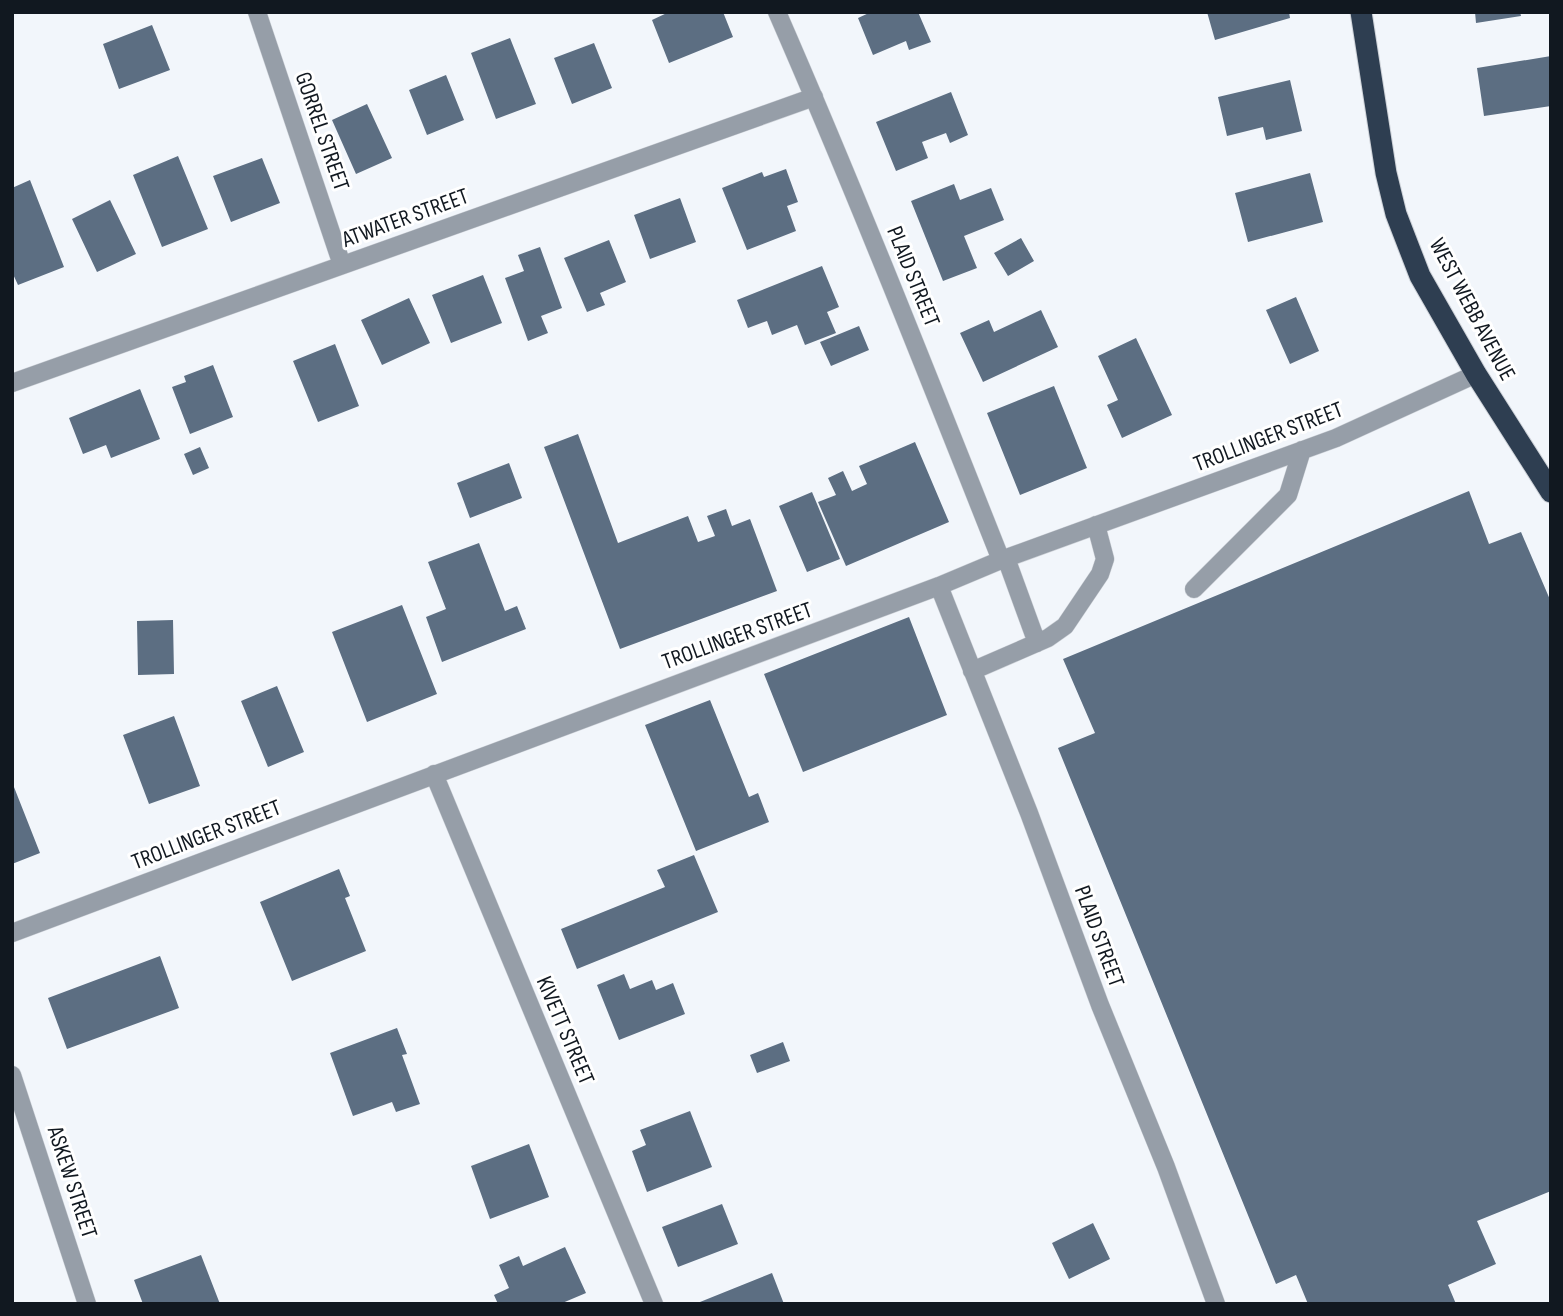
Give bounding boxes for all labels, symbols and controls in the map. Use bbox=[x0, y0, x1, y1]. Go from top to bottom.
street label: GORREL STREET bbox=[289, 68, 355, 194]
street label: ATWATER STREET bbox=[337, 182, 472, 254]
street label: PLAID STREET bbox=[880, 222, 946, 331]
street label: WEST WEBB AVENUE bbox=[1423, 233, 1521, 385]
street label: TROLLINGER STREET bbox=[1190, 396, 1347, 478]
street label: TROLLINGER STREET bbox=[658, 596, 816, 676]
street label: TROLLINGER STREET bbox=[128, 794, 285, 876]
street label: PLAID STREET bbox=[1068, 882, 1130, 991]
street label: KIVETT STREET bbox=[530, 972, 600, 1089]
street label: ASKEW STREET bbox=[40, 1122, 103, 1242]

